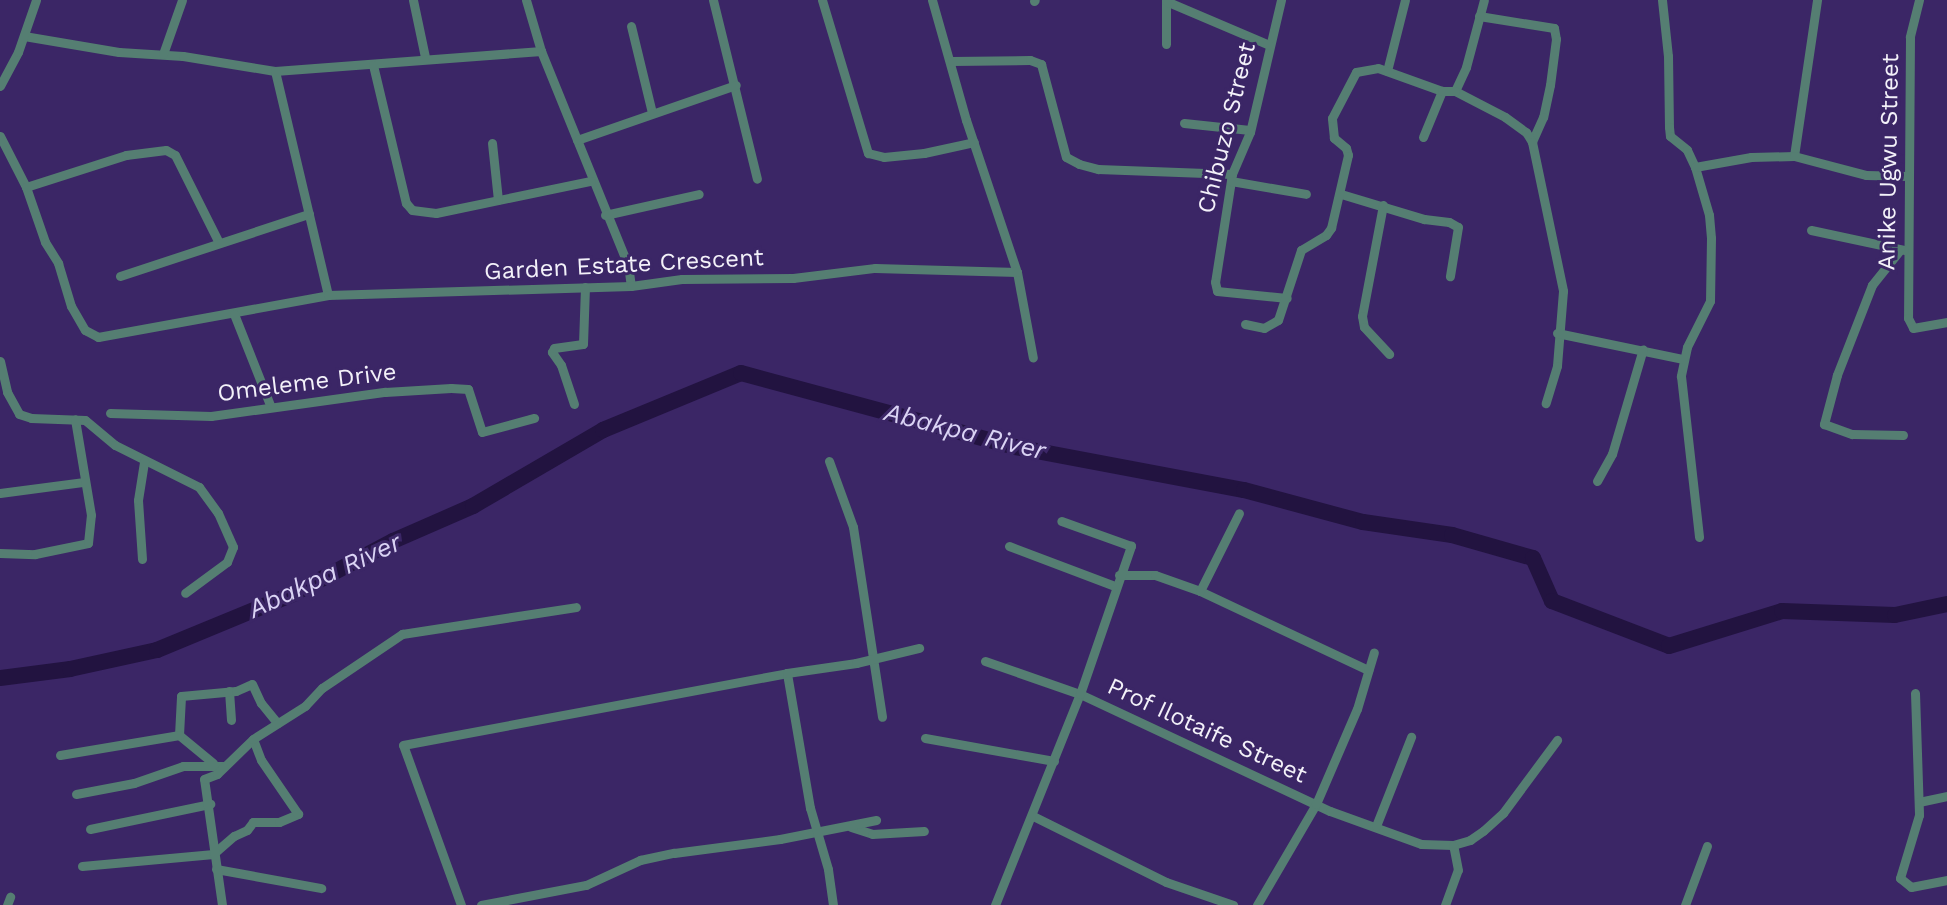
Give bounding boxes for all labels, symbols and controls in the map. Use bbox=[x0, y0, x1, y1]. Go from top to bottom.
street label: Chibuzo Street bbox=[1192, 40, 1262, 216]
street label: Anike Ugwu Street bbox=[1873, 53, 1905, 271]
street label: Garden Estate Crescent bbox=[483, 243, 765, 287]
street label: Omeleme Drive bbox=[216, 358, 398, 408]
water label: Abakpa River bbox=[881, 397, 1049, 467]
water label: Abakpa River bbox=[244, 527, 406, 625]
street label: Prof Ilotaife Street bbox=[1102, 672, 1312, 790]

